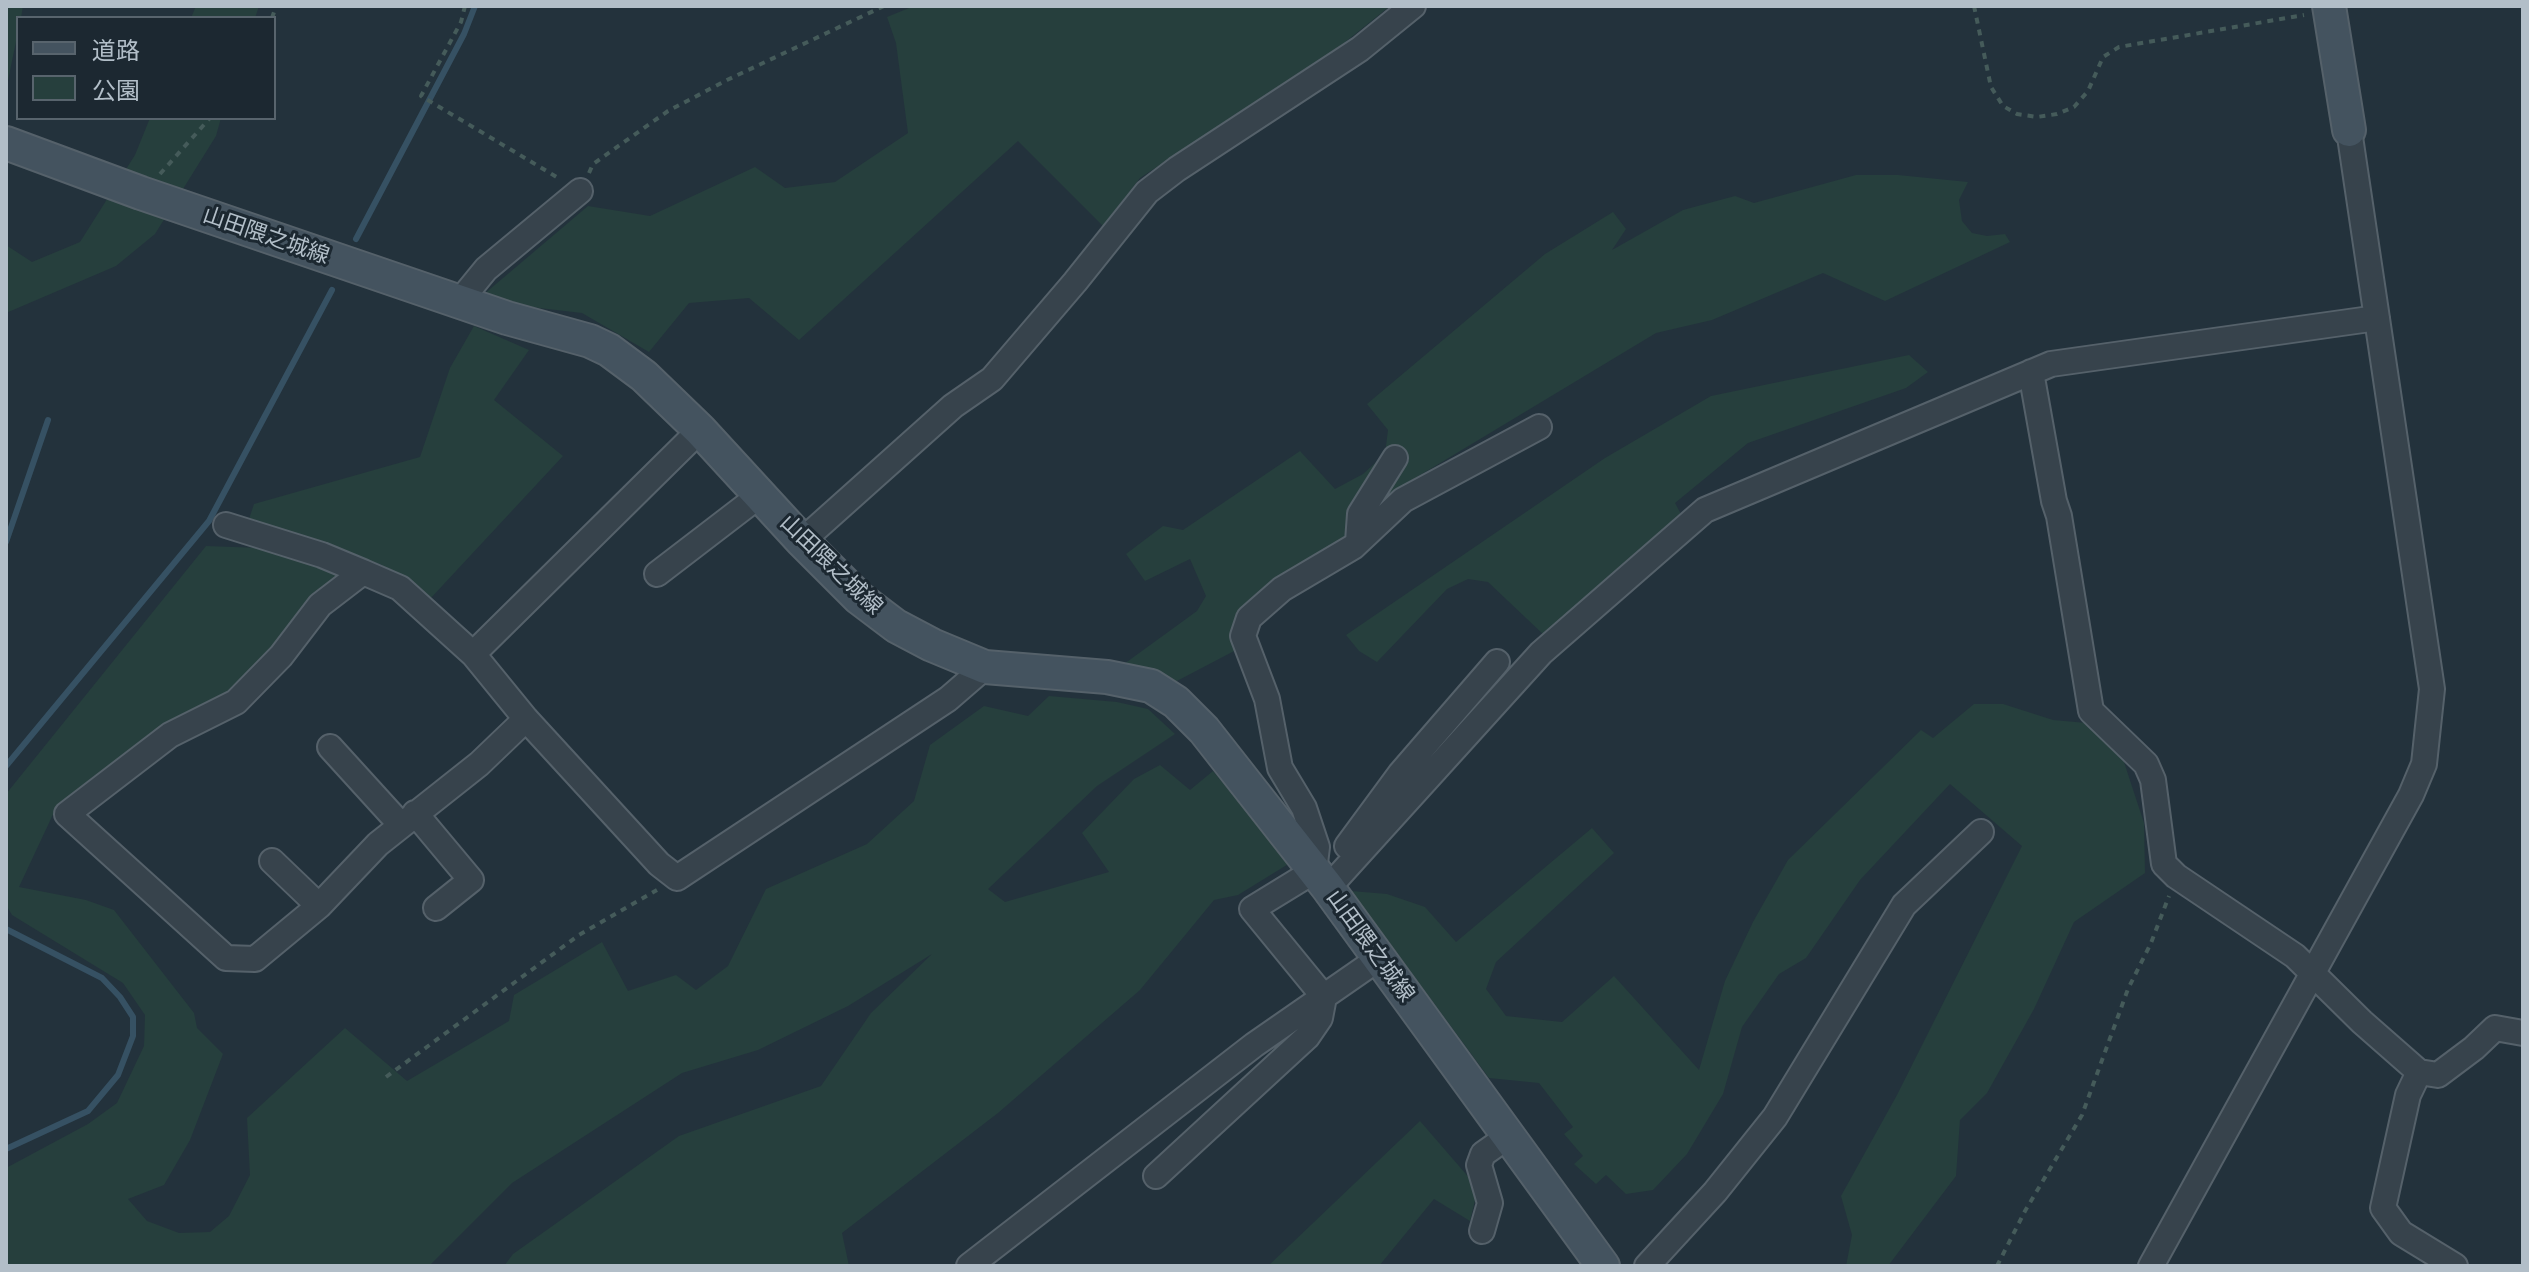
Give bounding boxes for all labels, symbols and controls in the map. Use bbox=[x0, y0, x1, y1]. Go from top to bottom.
legend bbox=[16, 16, 276, 120]
text: 道路 bbox=[92, 37, 140, 65]
text: 公園 bbox=[92, 77, 140, 105]
street label: 山田隈之城線 bbox=[199, 202, 333, 270]
street label: 山田隈之城線 bbox=[774, 510, 888, 620]
street label: 山田隈之城線 bbox=[1321, 885, 1419, 1007]

